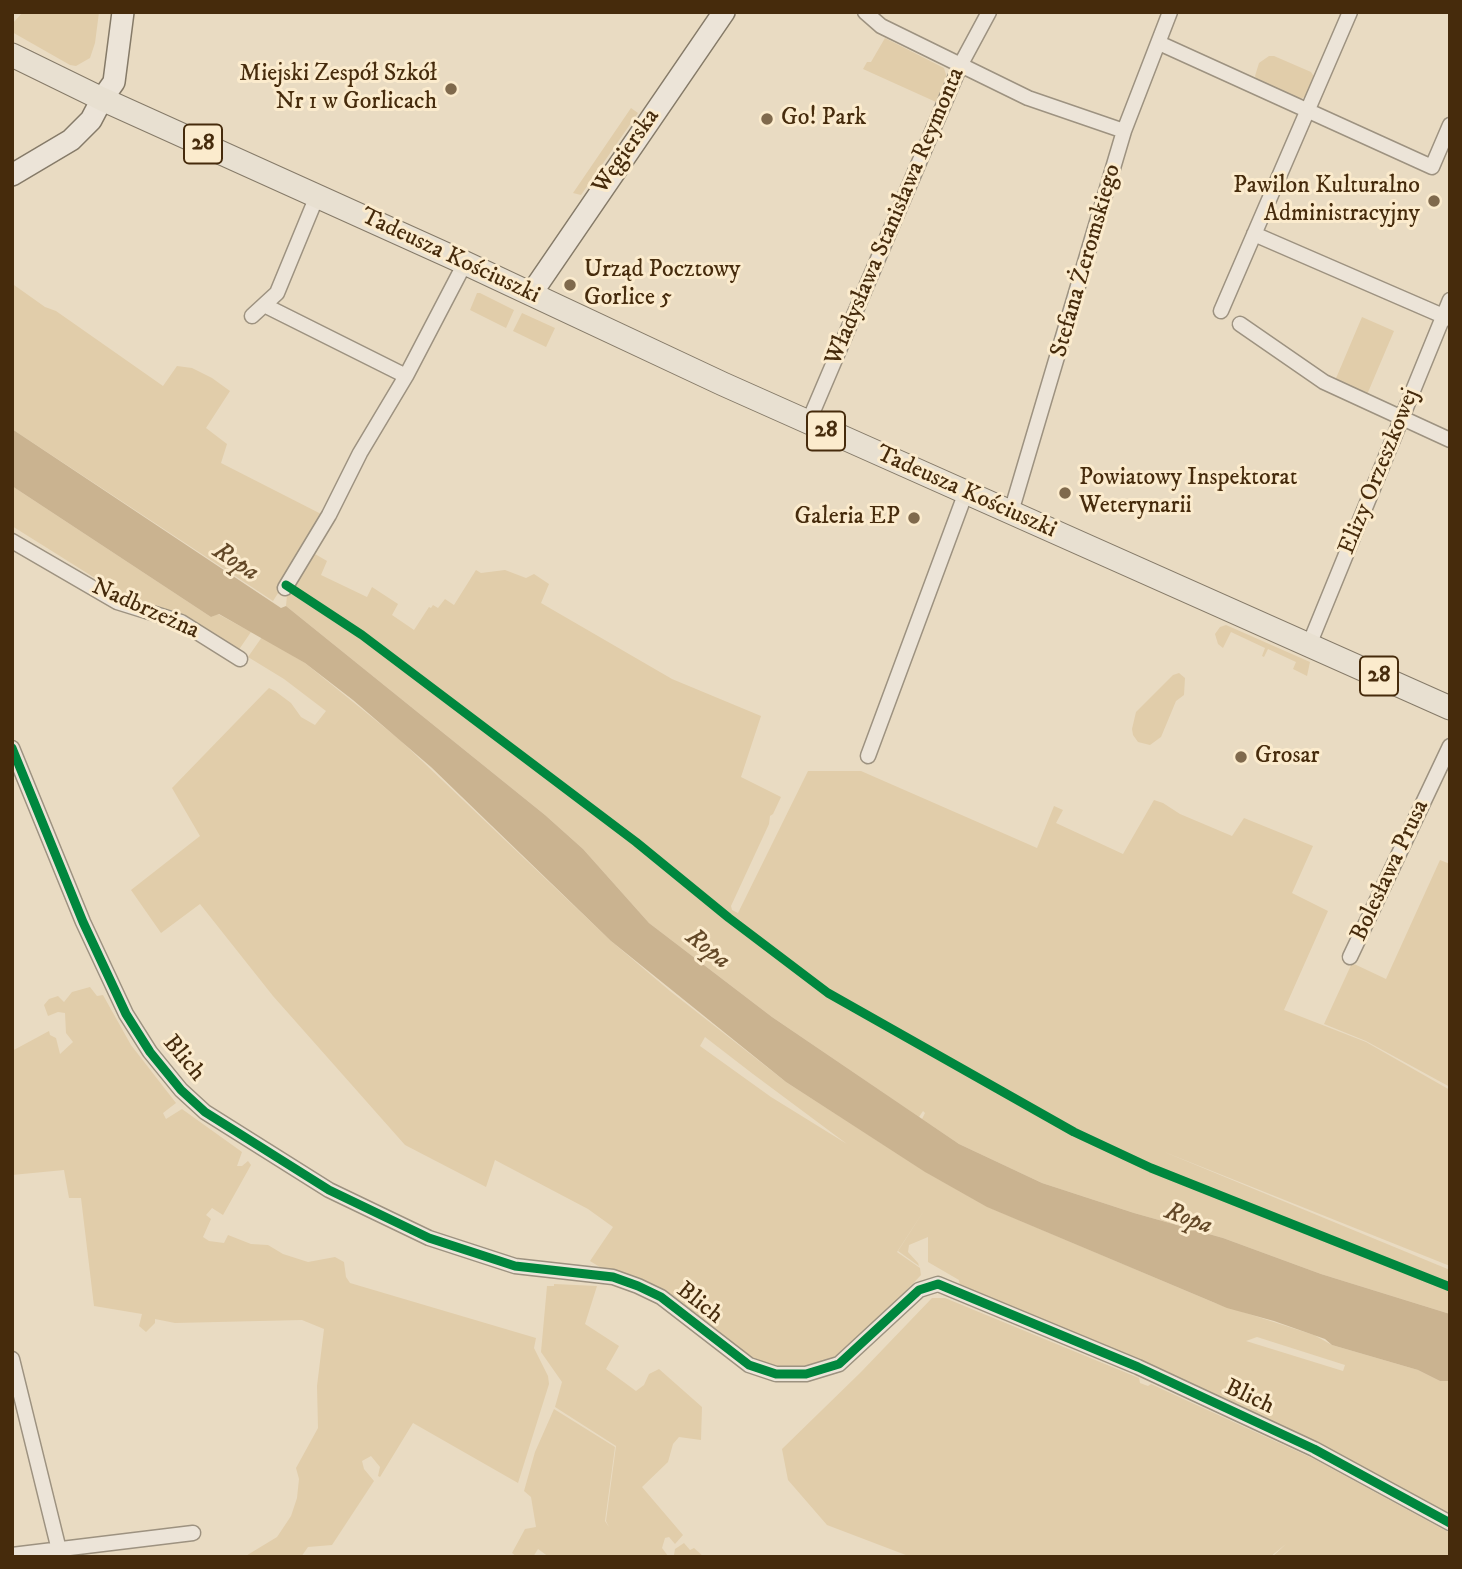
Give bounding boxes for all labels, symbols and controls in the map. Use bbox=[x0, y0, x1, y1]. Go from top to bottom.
place label: Miejski Zespół Szkół Nr 1 w Gorlicach bbox=[239, 61, 437, 117]
street label: Władysława Stanisława Reymonta bbox=[820, 64, 972, 370]
marker: Miejski Zespół Szkół Nr 1 w Gorlicach bbox=[443, 81, 459, 97]
street label: Węgierska bbox=[587, 104, 667, 200]
place label: Go! Park bbox=[781, 105, 866, 133]
marker: Go! Park bbox=[759, 111, 775, 127]
road number: 28 bbox=[184, 125, 222, 164]
street label: Stefana Żeromskiego bbox=[1046, 161, 1128, 361]
place label: Pawilon Kulturalno Administracyjny bbox=[1233, 173, 1420, 229]
marker: Pawilon Kulturalno Administracyjny bbox=[1426, 193, 1442, 209]
street label: Tadeusza Kościuszki bbox=[356, 203, 544, 311]
place label: Urząd Pocztowy Gorlice 5 bbox=[584, 257, 740, 313]
marker: Urząd Pocztowy Gorlice 5 bbox=[562, 277, 578, 293]
street label: Elizy Orzeszkowej bbox=[1334, 385, 1426, 559]
road number: 28 bbox=[807, 412, 845, 450]
street label: Tadeusza Kościuszki bbox=[871, 440, 1061, 546]
place label: Powiatowy Inspektorat Weterynarii bbox=[1079, 465, 1297, 521]
marker: Powiatowy Inspektorat Weterynarii bbox=[1057, 485, 1073, 501]
place label: Galeria EP bbox=[795, 504, 900, 532]
marker: Galeria EP bbox=[906, 510, 922, 526]
water label: Ropa bbox=[206, 537, 264, 589]
street label: Nadbrzeżna bbox=[87, 573, 203, 647]
road number: 28 bbox=[1360, 656, 1398, 696]
place label: Grosar bbox=[1255, 743, 1320, 771]
marker: Grosar bbox=[1233, 749, 1249, 765]
street label: Bolesława Prusa bbox=[1346, 796, 1436, 946]
water label: Ropa bbox=[678, 923, 736, 977]
street label: Blich bbox=[155, 1030, 211, 1088]
water label: Ropa bbox=[1160, 1197, 1216, 1243]
street label: Blich bbox=[670, 1277, 728, 1331]
street label: Blich bbox=[1220, 1374, 1278, 1422]

